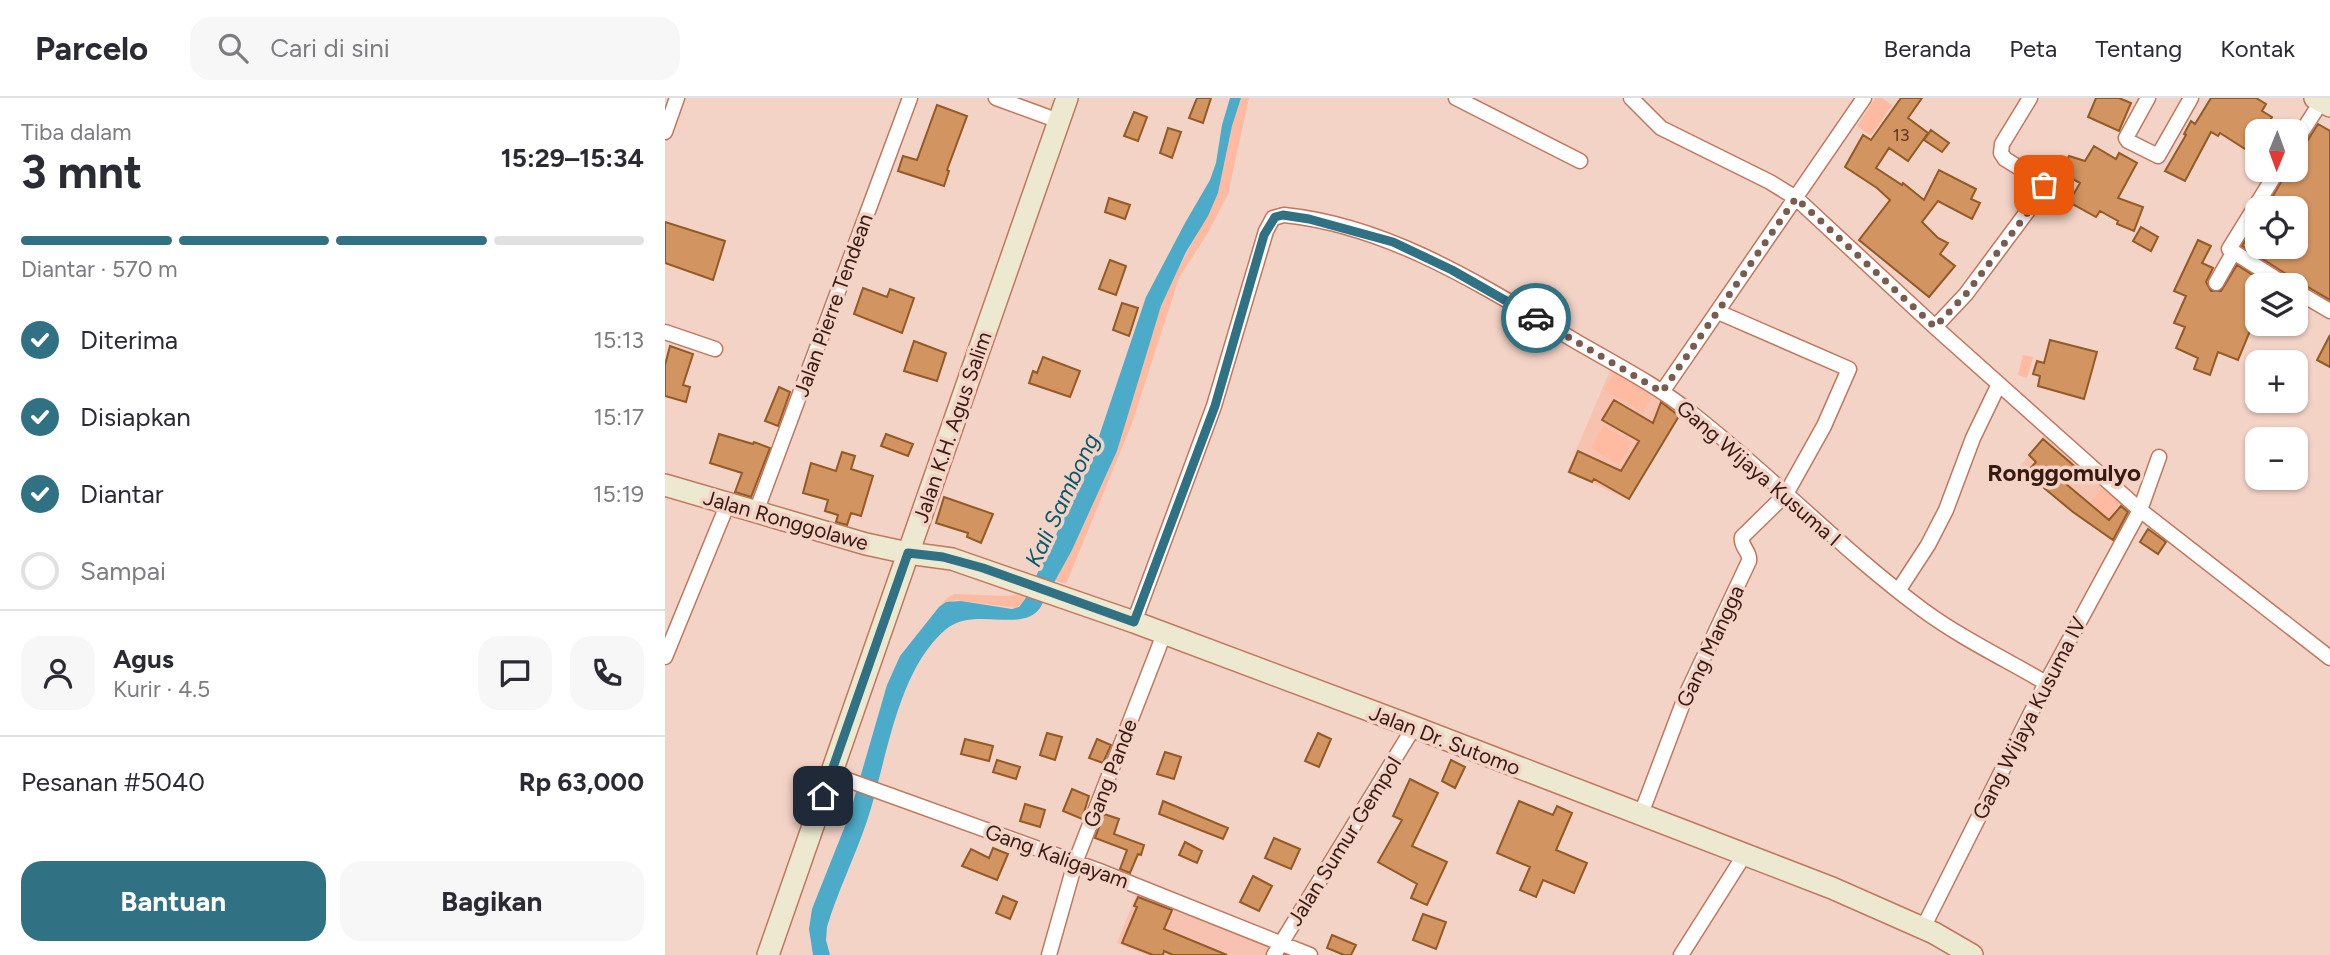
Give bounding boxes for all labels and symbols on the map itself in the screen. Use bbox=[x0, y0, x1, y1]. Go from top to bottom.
north arrow bbox=[2245, 119, 2308, 182]
house number: 13 bbox=[1892, 124, 1910, 146]
pin bbox=[2014, 155, 2074, 215]
street label: Jalan Pierre Tendean bbox=[788, 210, 878, 400]
courier bbox=[1501, 283, 1571, 353]
street label: Jalan K.H. Agus Salim bbox=[908, 328, 996, 526]
street label: Gang Wijaya Kusuma I bbox=[1672, 395, 1846, 551]
water label: Kali Sambong bbox=[1019, 429, 1105, 571]
district label: Ronggomulyo bbox=[1987, 458, 2141, 487]
street label: Jalan Ronggolawe bbox=[701, 484, 871, 556]
street label: Gang Mangga bbox=[1671, 581, 1749, 711]
street label: Gang Wijaya Kusuma IV bbox=[1967, 612, 2091, 823]
street label: Jalan Dr. Sutomo bbox=[1366, 700, 1524, 780]
street label: Gang Pande bbox=[1078, 715, 1142, 831]
street label: Jalan Sumur Gempol bbox=[1282, 752, 1406, 930]
pin bbox=[793, 766, 853, 826]
street label: Gang Kaligayam bbox=[982, 818, 1132, 894]

